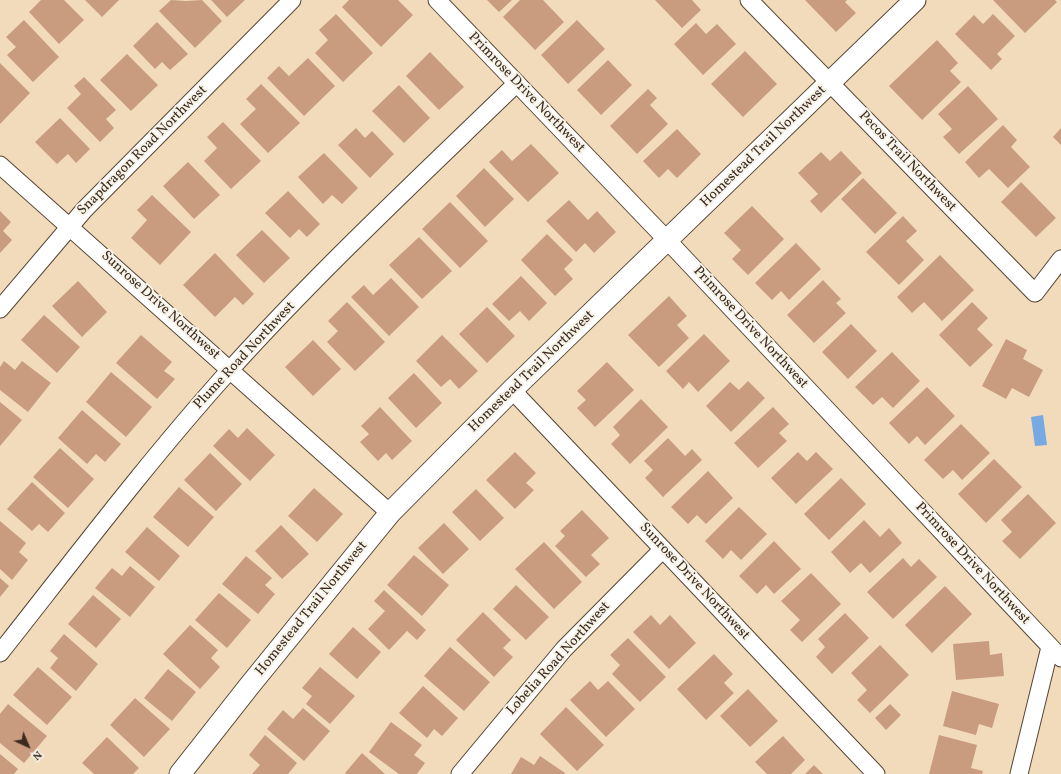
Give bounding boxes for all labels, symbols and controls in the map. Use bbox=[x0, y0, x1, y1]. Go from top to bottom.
street label: Primrose Drive Northwest bbox=[464, 29, 588, 157]
street label: Homestead Trail Northwest bbox=[698, 82, 830, 212]
street label: Snapdragon Road Northwest bbox=[75, 83, 211, 219]
street label: Pecos Trail Northwest bbox=[855, 108, 959, 216]
street label: Sunrose Drive Northwest bbox=[97, 248, 223, 364]
street label: Primrose Drive Northwest bbox=[689, 263, 811, 393]
street label: Plume Road Northwest bbox=[191, 299, 299, 413]
street label: Homestead Trail Northwest bbox=[466, 307, 598, 437]
street label: Primrose Drive Northwest bbox=[911, 499, 1033, 629]
street label: Sunrose Drive Northwest bbox=[635, 520, 753, 644]
street label: Homestead Trail Northwest bbox=[252, 538, 372, 680]
street label: Lobelia Road Northwest bbox=[504, 599, 614, 719]
north arrow bbox=[8, 726, 48, 766]
text: N bbox=[29, 747, 45, 763]

